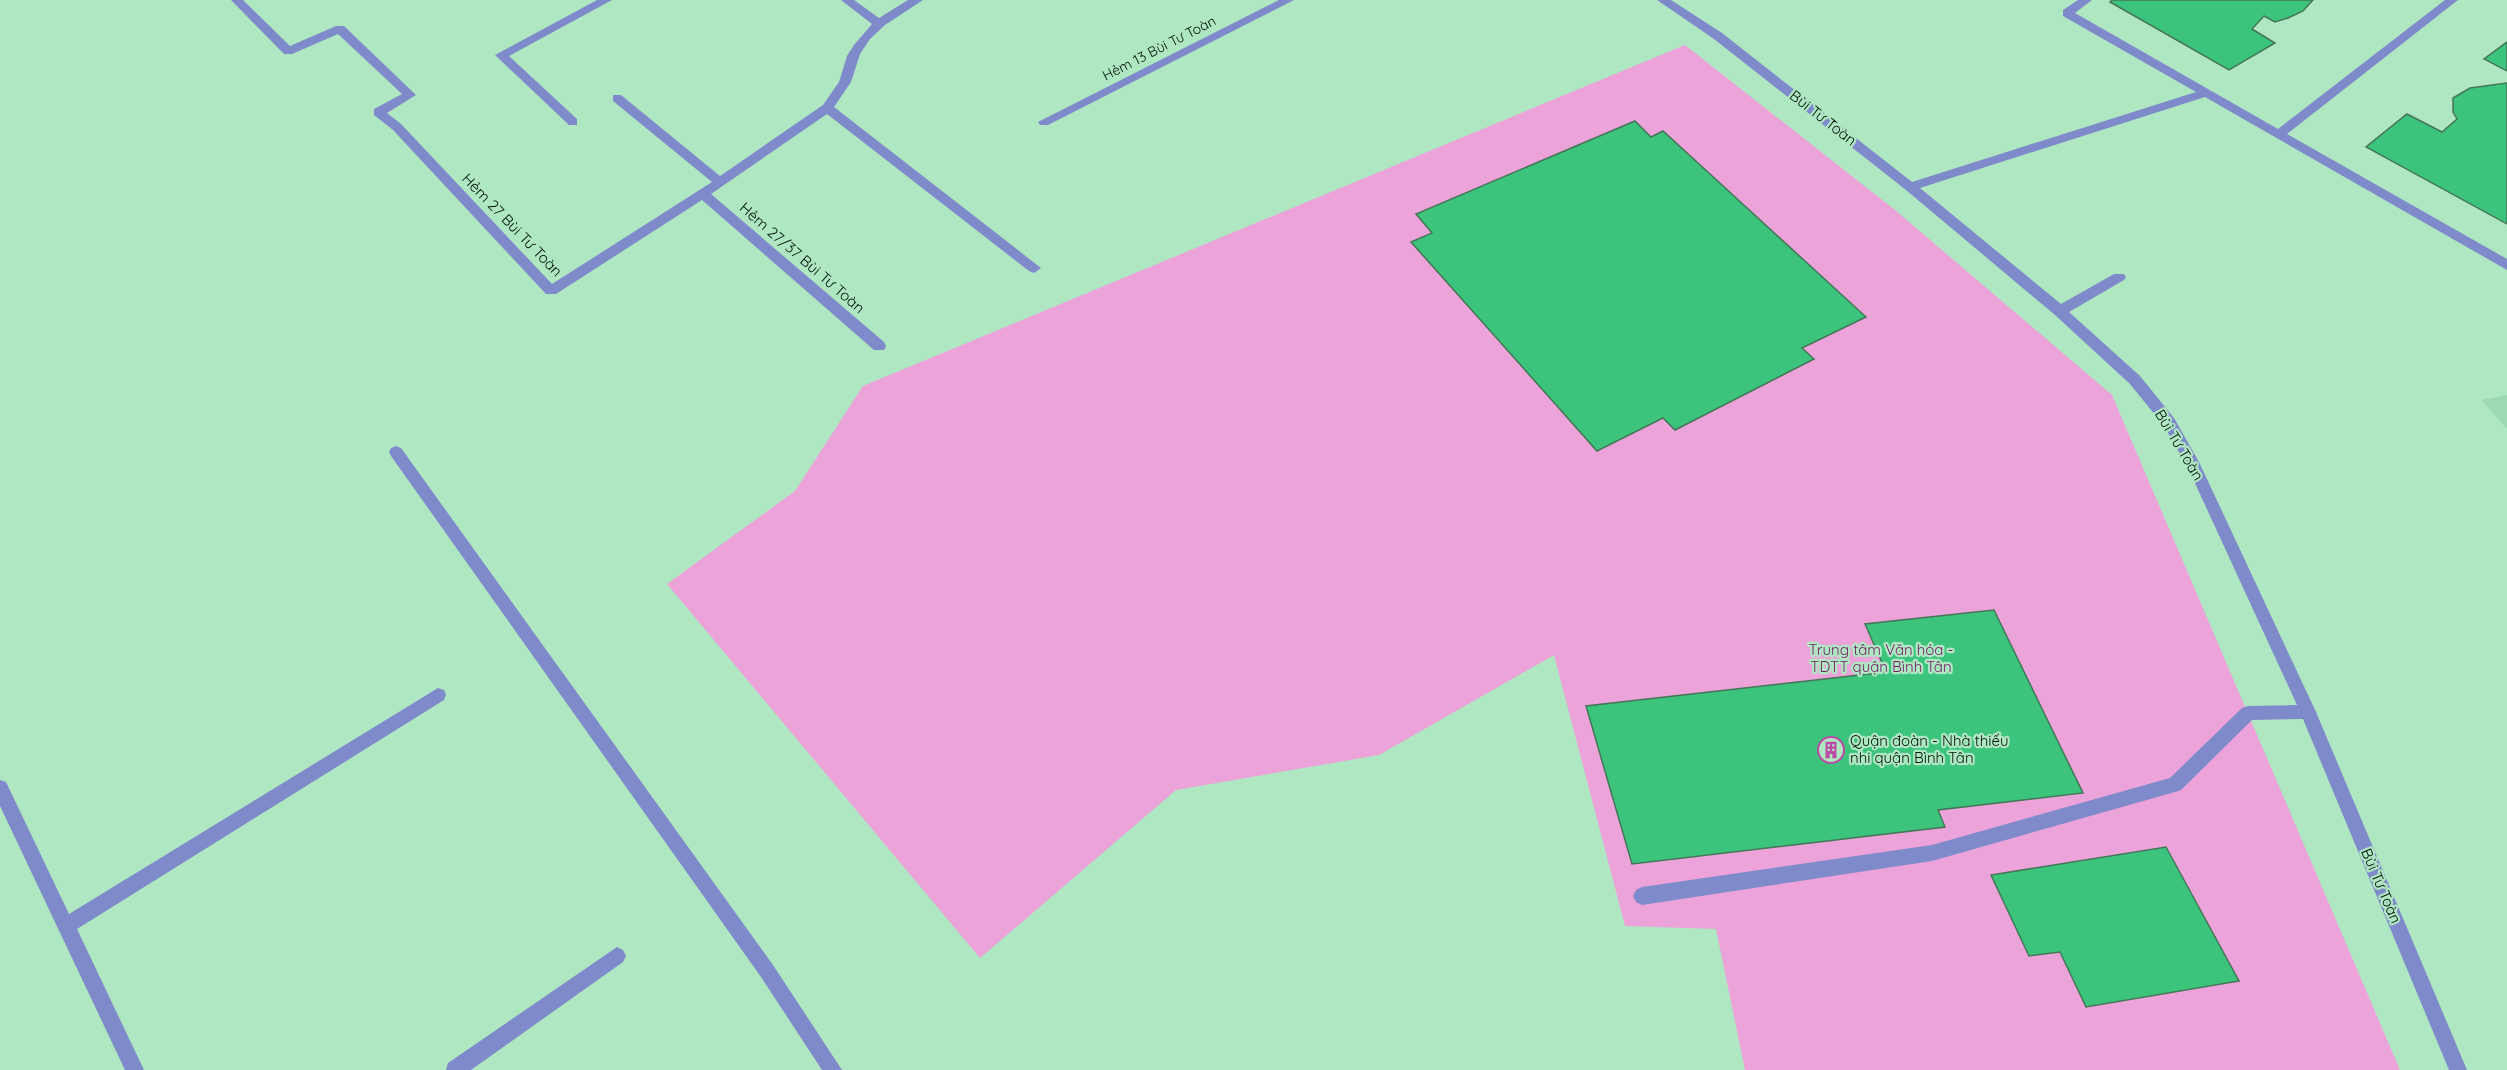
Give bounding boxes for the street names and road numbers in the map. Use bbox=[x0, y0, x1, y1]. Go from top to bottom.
street label: Hẻm 13 Bùi Tư Toàn bbox=[1099, 12, 1219, 84]
street label: Bùi Tư Toàn bbox=[1786, 86, 1861, 150]
street label: Hẻm 27 Bùi Tư Toàn bbox=[458, 169, 567, 280]
street label: Hẻm 27/37 Bùi Tư Toàn bbox=[736, 198, 869, 317]
street label: Bùi Tư Toàn bbox=[2151, 406, 2208, 484]
street label: Bùi Tư Toàn bbox=[2357, 845, 2406, 926]

